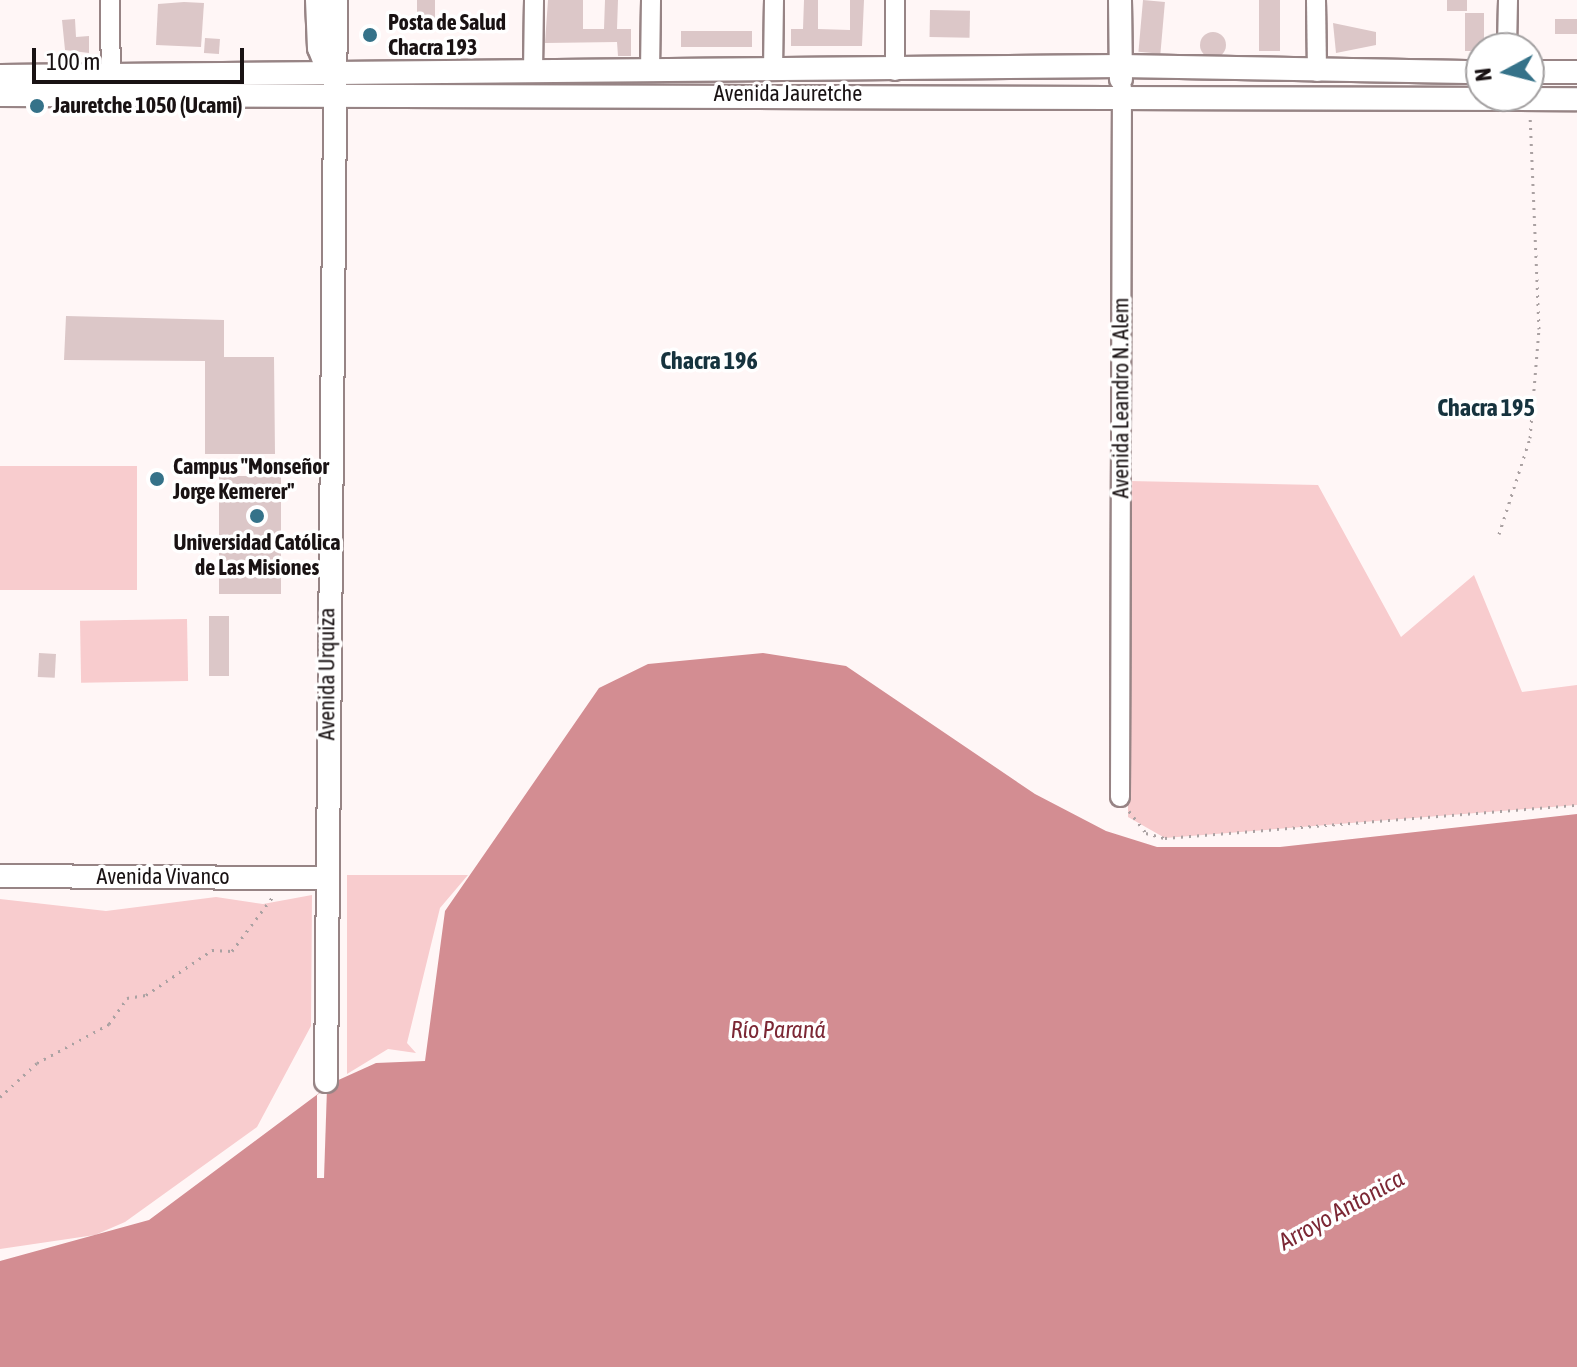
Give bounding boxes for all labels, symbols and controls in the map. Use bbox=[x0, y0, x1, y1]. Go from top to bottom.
place label: Posta de Salud Chacra 193 bbox=[388, 9, 506, 60]
marker: Posta de Salud Chacra 193 bbox=[359, 24, 381, 46]
scale bar bbox=[36, 32, 248, 82]
north arrow bbox=[1465, 32, 1545, 112]
text: 100 m bbox=[46, 48, 100, 75]
text: N bbox=[1469, 67, 1497, 83]
street label: Avenida Jauretche bbox=[714, 81, 862, 107]
place label: Jauretche 1050 (Ucami) bbox=[53, 93, 242, 119]
marker: Jauretche 1050 (Ucami) bbox=[28, 97, 46, 115]
street label: Avenida Leandro N. Alem bbox=[1108, 298, 1134, 498]
district label: Chacra 196 bbox=[660, 347, 758, 375]
district label: Chacra 195 bbox=[1437, 394, 1535, 422]
place label: Campus "Monseñor Jorge Kemerer" bbox=[173, 453, 329, 504]
marker: Campus "Monseñor Jorge Kemerer" bbox=[148, 470, 166, 488]
marker: Universidad Católica de Las Misiones bbox=[248, 507, 266, 525]
place label: Universidad Católica de Las Misiones bbox=[174, 529, 340, 580]
street label: Avenida Urquiza bbox=[314, 608, 340, 740]
street label: Avenida Vivanco bbox=[96, 864, 230, 890]
water label: Río Paraná bbox=[730, 1016, 826, 1044]
water label: Arroyo Antonica bbox=[1273, 1164, 1409, 1256]

